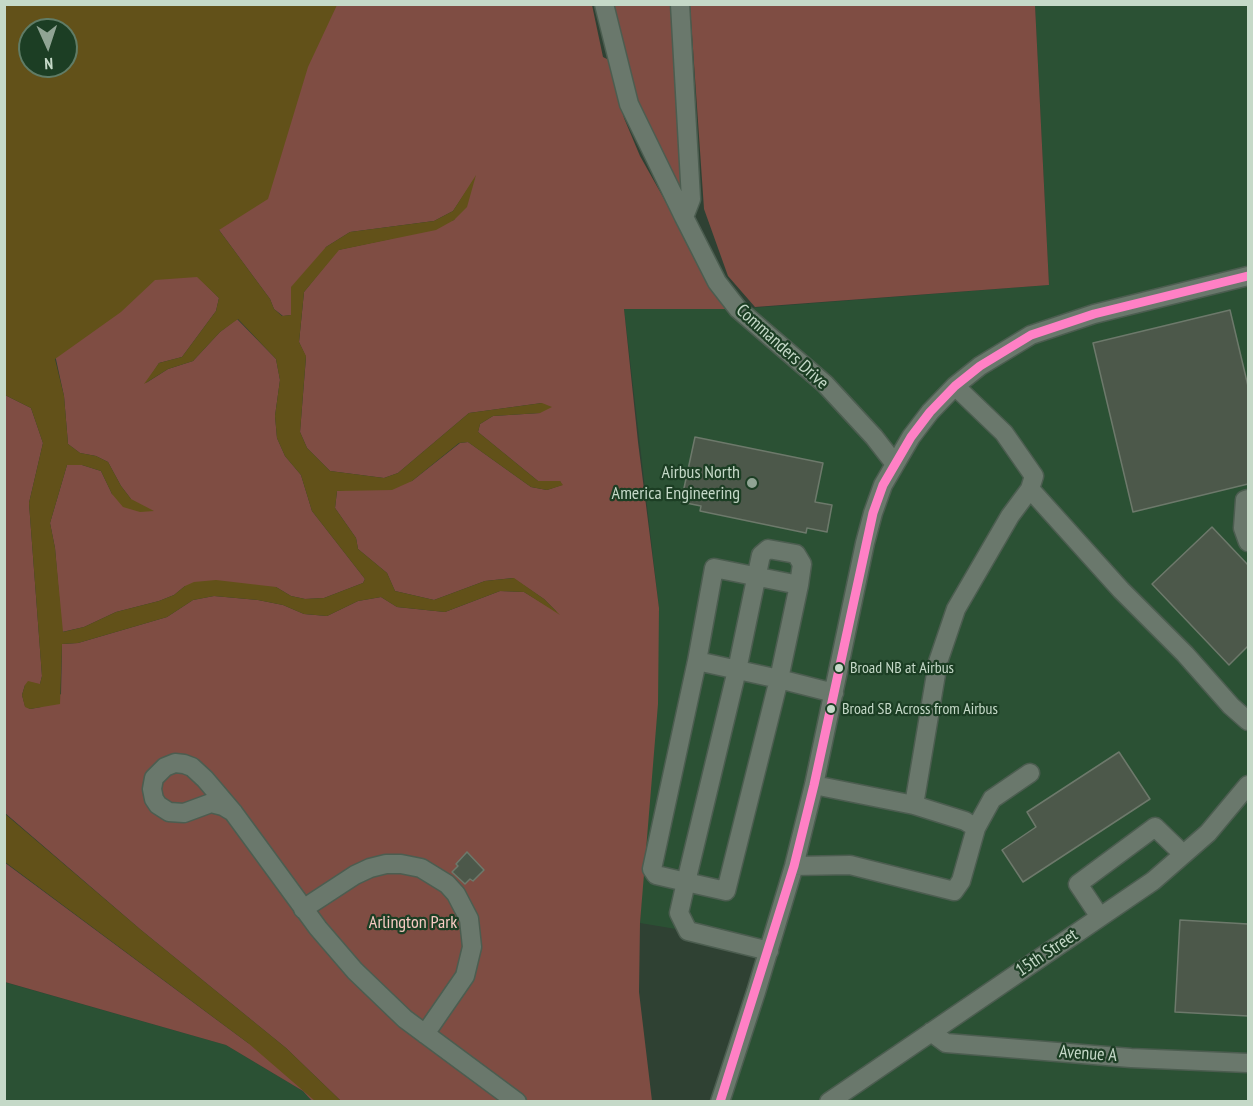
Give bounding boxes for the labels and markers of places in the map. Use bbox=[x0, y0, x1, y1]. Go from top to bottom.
place label: Airbus North America Engineering bbox=[612, 462, 740, 504]
marker: Airbus North America Engineering bbox=[745, 476, 759, 490]
place label: Broad NB at Airbus bbox=[850, 658, 954, 678]
marker: Broad NB at Airbus bbox=[833, 662, 845, 674]
place label: Broad SB Across from Airbus bbox=[842, 699, 998, 719]
marker: Broad SB Across from Airbus bbox=[825, 703, 837, 715]

